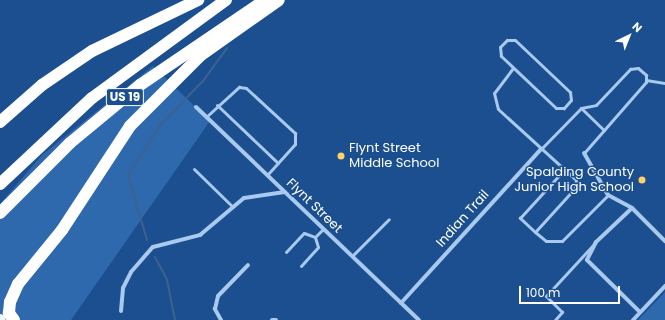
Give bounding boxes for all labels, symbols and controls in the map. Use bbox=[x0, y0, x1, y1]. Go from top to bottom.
north arrow bbox=[609, 16, 649, 56]
text: N bbox=[629, 19, 646, 36]
road number: US 19 bbox=[105, 87, 145, 107]
place label: Flynt Street Middle School bbox=[349, 141, 439, 172]
marker: Flynt Street Middle School bbox=[336, 151, 346, 161]
place label: Spalding County Junior High School bbox=[514, 165, 634, 196]
marker: Spalding County Junior High School bbox=[637, 175, 647, 185]
street label: Flynt Street bbox=[283, 176, 345, 236]
street label: Indian Trail bbox=[433, 187, 493, 251]
scale bar bbox=[521, 278, 622, 304]
text: 100 m bbox=[526, 284, 560, 301]

